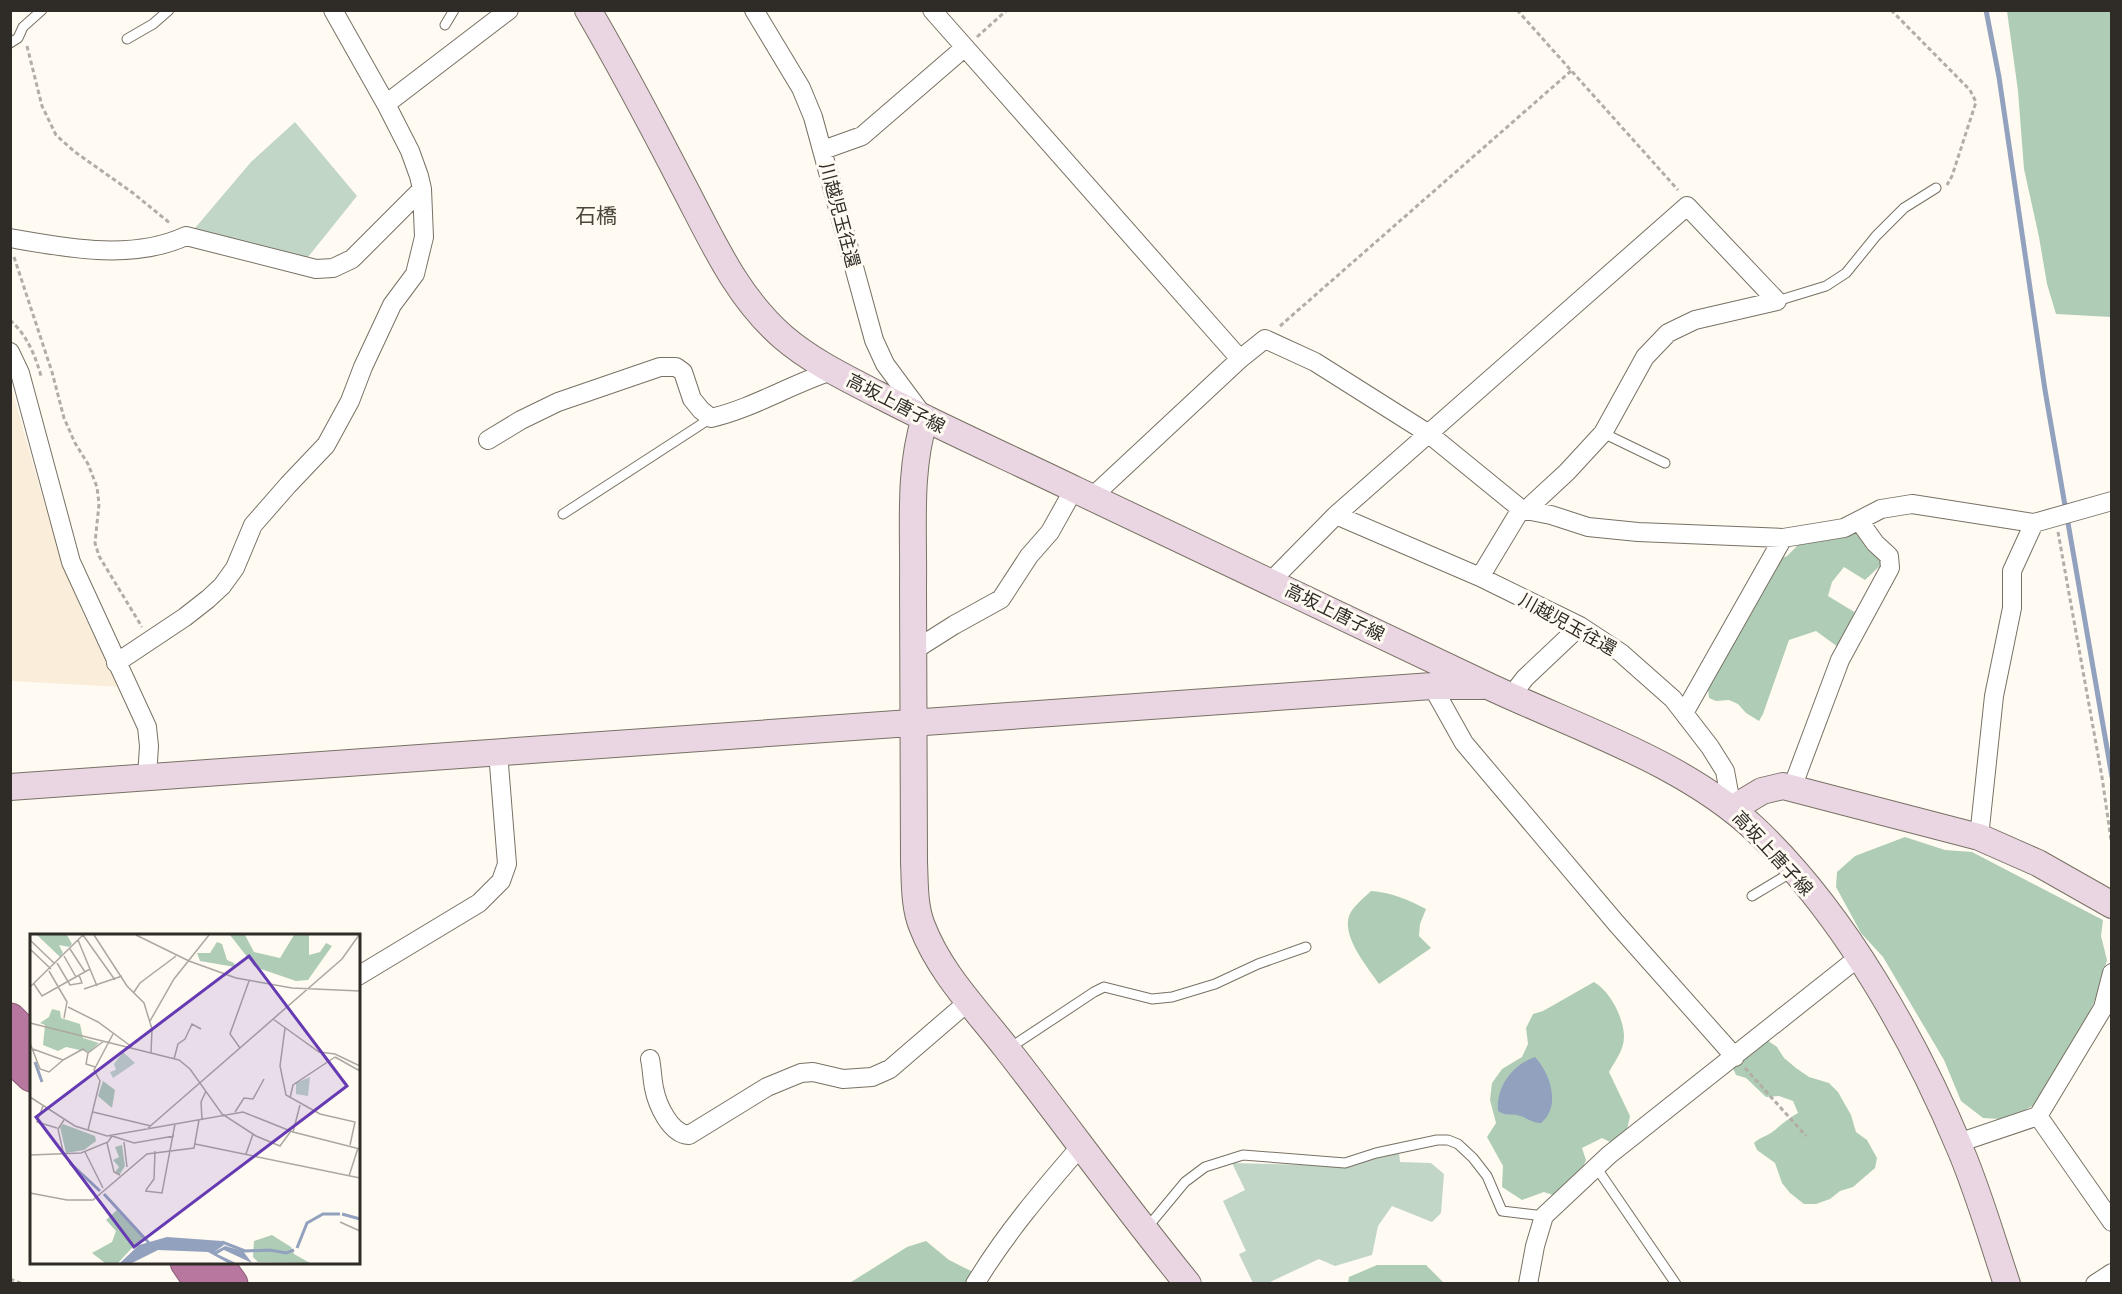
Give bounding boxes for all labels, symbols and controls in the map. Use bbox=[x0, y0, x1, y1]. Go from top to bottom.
street label: 川越児玉往還 bbox=[816, 160, 864, 270]
district label: 石橋 bbox=[575, 204, 617, 228]
street label: 高坂上唐子線 bbox=[843, 369, 949, 437]
street label: 高坂上唐子線 bbox=[1282, 579, 1388, 645]
street label: 川越児玉往還 bbox=[1516, 589, 1620, 659]
street label: 高坂上唐子線 bbox=[1728, 806, 1818, 900]
inset map bbox=[30, 934, 360, 1264]

